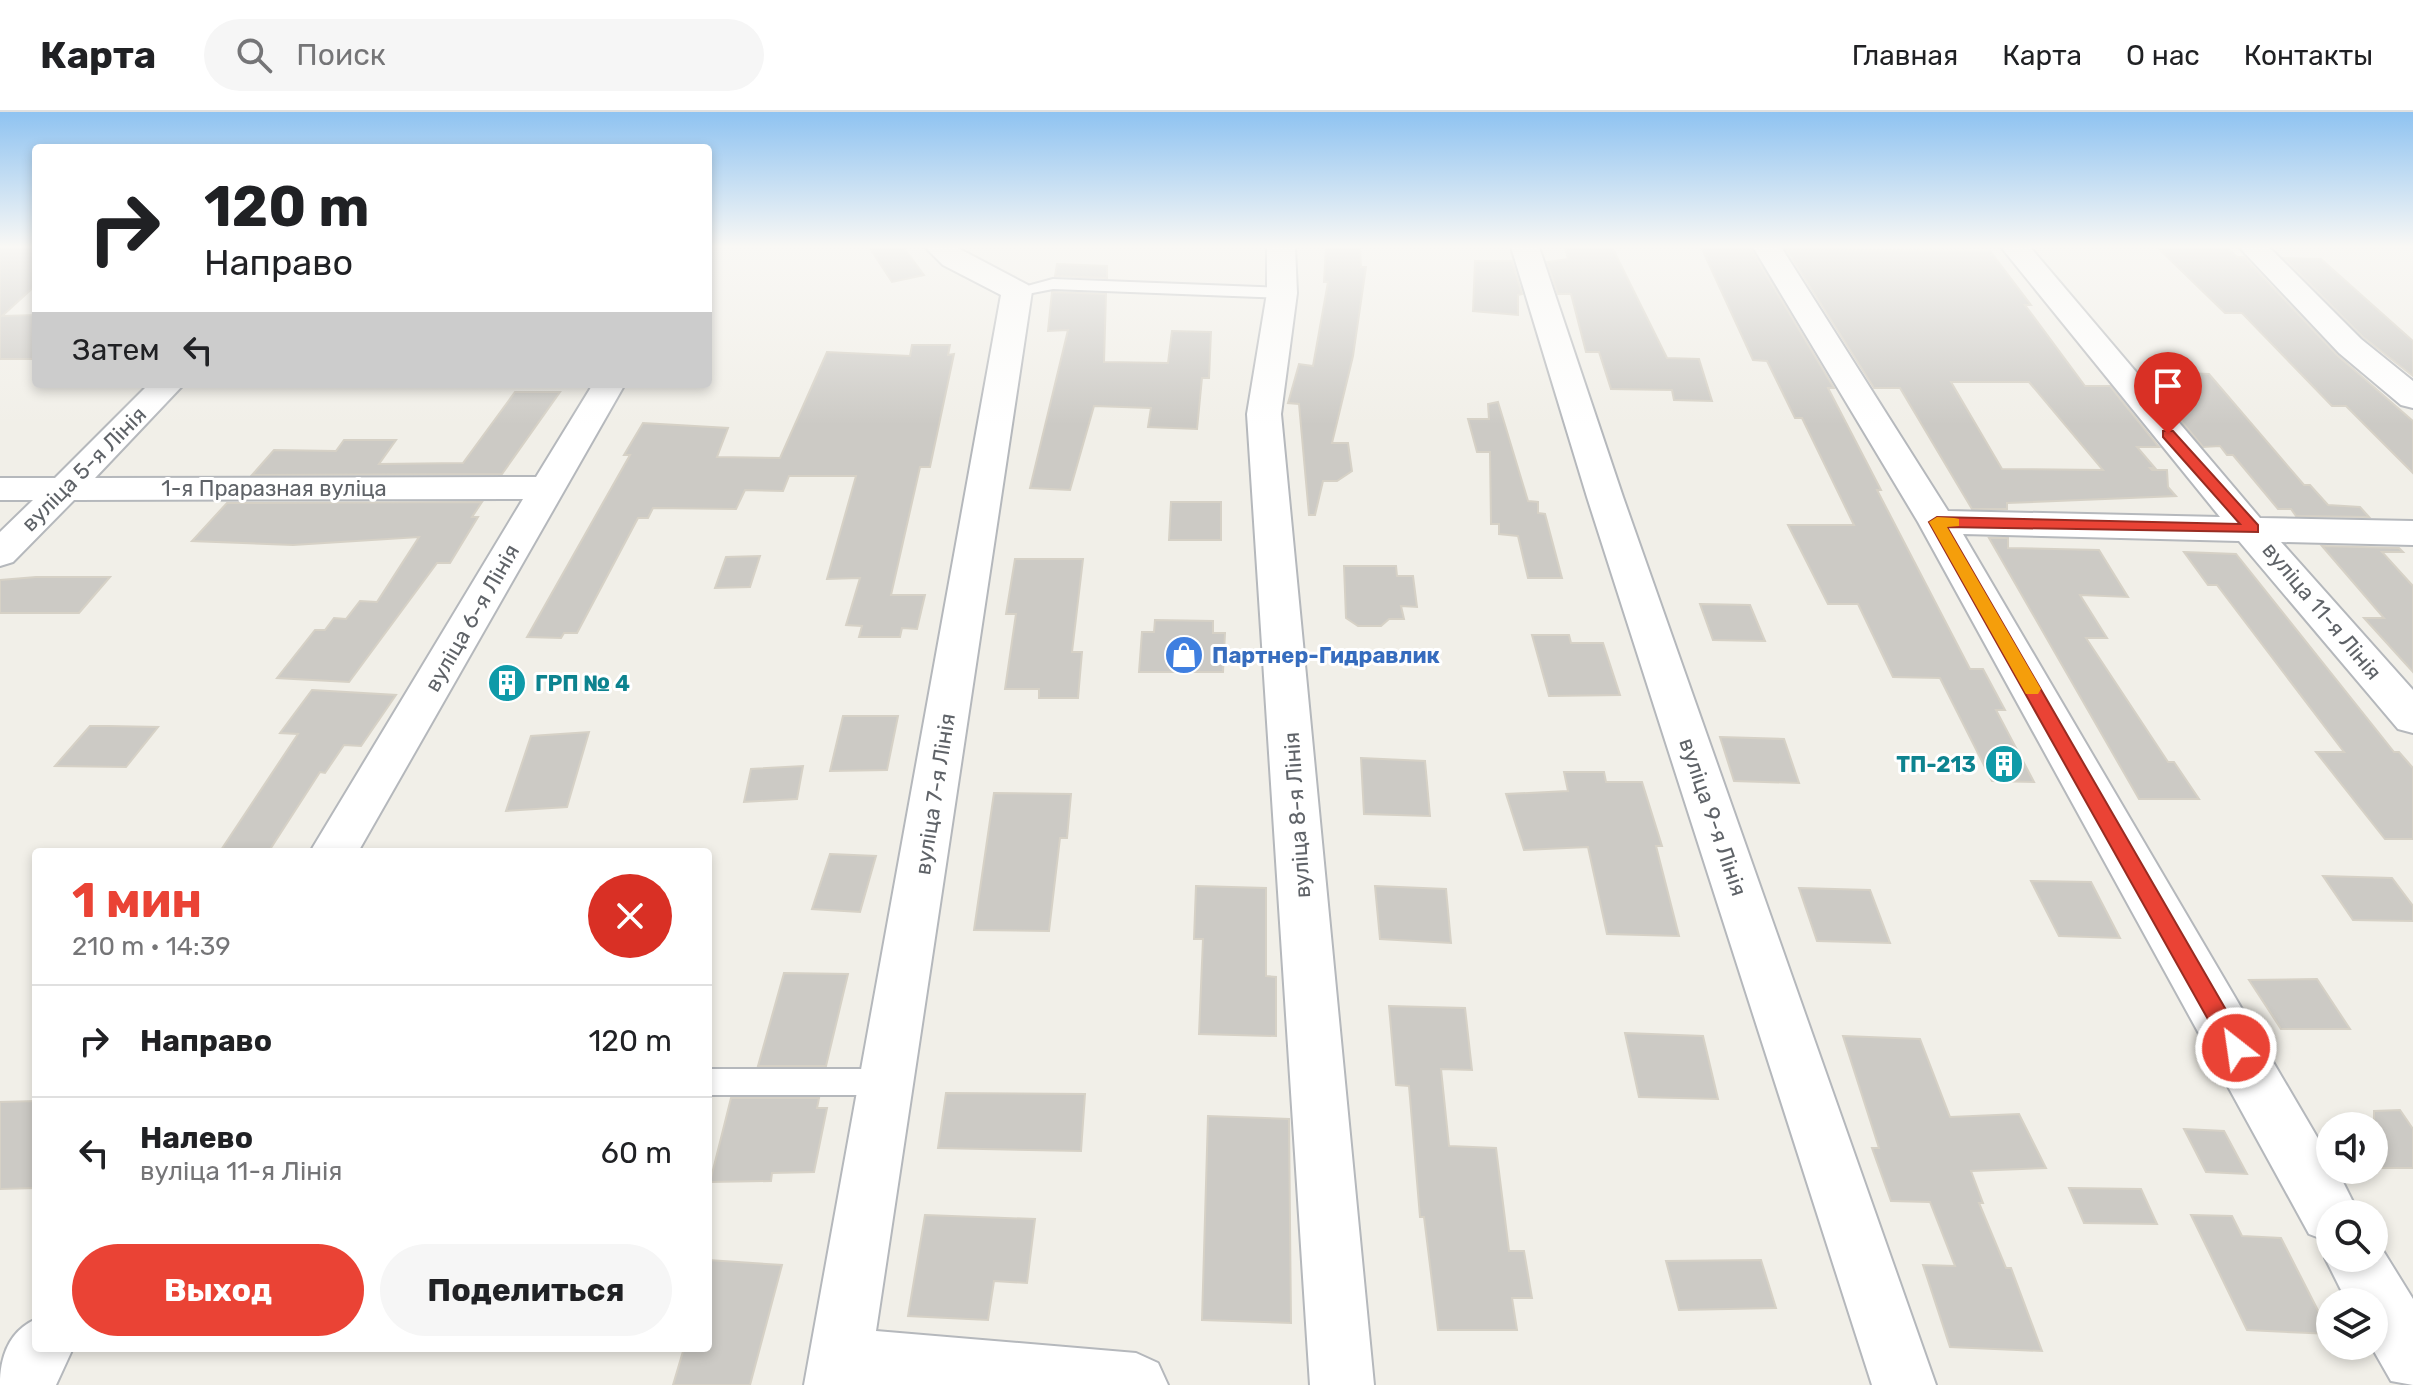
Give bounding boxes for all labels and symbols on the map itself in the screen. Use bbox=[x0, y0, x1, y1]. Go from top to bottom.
pin bbox=[2134, 352, 2202, 434]
street label: вуліца 5-я Лінія bbox=[16, 401, 152, 537]
street label: 1-я Праразная вуліца bbox=[161, 475, 387, 502]
street label: вуліца 11-я Лінія bbox=[2257, 537, 2387, 685]
street label: вуліца 6-я Лінія bbox=[419, 539, 525, 697]
shop icon: Партнер-Гидравлик bbox=[1163, 634, 1205, 676]
place label: Партнер-Гидравлик bbox=[1212, 642, 1440, 669]
building icon: ГРП № 4 bbox=[486, 662, 528, 704]
place label: ГРП № 4 bbox=[535, 670, 630, 697]
street label: вуліца 7-я Лінія bbox=[909, 711, 961, 877]
street label: вуліца 8-я Лінія bbox=[1278, 731, 1316, 899]
street label: вуліца 9-я Лінія bbox=[1673, 734, 1753, 900]
building icon: ТП-213 bbox=[1983, 743, 2025, 785]
place label: ТП-213 bbox=[1896, 751, 1976, 778]
position arrow bbox=[2194, 1006, 2278, 1090]

